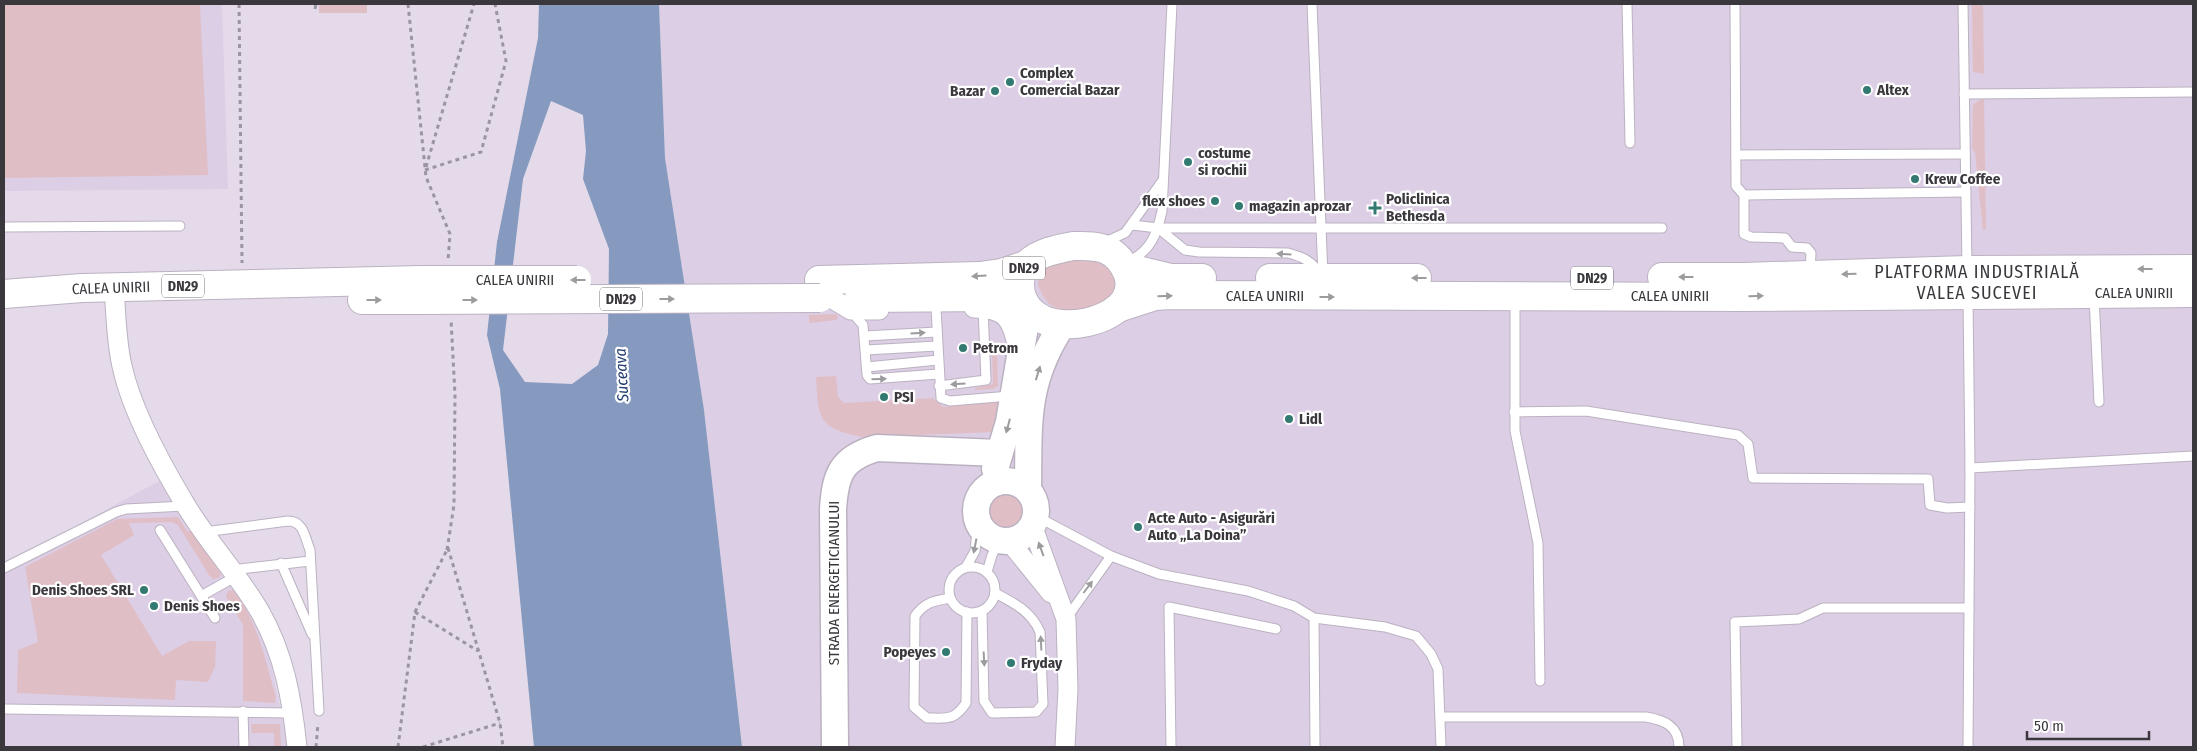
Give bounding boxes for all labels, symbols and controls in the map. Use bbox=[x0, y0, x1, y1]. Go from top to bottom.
place label: Complex Comercial Bazar bbox=[1020, 64, 1120, 99]
marker: Complex Comercial Bazar bbox=[1004, 76, 1016, 88]
place label: Altex bbox=[1876, 81, 1910, 99]
place label: Bazar bbox=[950, 82, 986, 100]
marker: Altex bbox=[1861, 84, 1873, 96]
marker: Bazar bbox=[989, 85, 1001, 97]
place label: costume si rochii bbox=[1198, 144, 1251, 179]
marker: costume si rochii bbox=[1182, 156, 1194, 168]
place label: Krew Coffee bbox=[1925, 170, 2001, 188]
marker: Krew Coffee bbox=[1909, 173, 1921, 185]
place label: Policlinica Bethesda bbox=[1386, 190, 1450, 225]
place label: flex shoes bbox=[1142, 192, 1205, 210]
marker: flex shoes bbox=[1209, 195, 1221, 207]
place label: magazin aprozar bbox=[1249, 197, 1352, 215]
marker: magazin aprozar bbox=[1233, 200, 1245, 212]
marker: Policlinica Bethesda bbox=[1368, 201, 1382, 215]
one-way arrow bbox=[1275, 249, 1291, 257]
road number: DN29 bbox=[1003, 256, 1045, 280]
district label: PLATFORMA INDUSTRIALĂ VALEA SUCEVEI bbox=[1874, 261, 2080, 304]
one-way arrow bbox=[2136, 265, 2152, 273]
road number: DN29 bbox=[1571, 266, 1613, 290]
one-way arrow bbox=[1840, 270, 1856, 278]
street label: CALEA UNIRII bbox=[476, 271, 554, 289]
one-way arrow bbox=[970, 272, 986, 280]
one-way arrow bbox=[1410, 273, 1426, 281]
one-way arrow bbox=[1678, 273, 1694, 281]
road number: DN29 bbox=[162, 274, 204, 298]
one-way arrow bbox=[569, 276, 585, 284]
street label: CALEA UNIRII bbox=[71, 278, 151, 298]
street label: CALEA UNIRII bbox=[2095, 284, 2173, 302]
street label: CALEA UNIRII bbox=[1226, 287, 1304, 305]
street label: CALEA UNIRII bbox=[1631, 287, 1709, 305]
road number: DN29 bbox=[600, 288, 642, 310]
one-way arrow bbox=[1157, 291, 1173, 299]
one-way arrow bbox=[1748, 292, 1764, 300]
one-way arrow bbox=[1319, 293, 1335, 301]
one-way arrow bbox=[659, 295, 675, 303]
one-way arrow bbox=[366, 296, 382, 304]
one-way arrow bbox=[462, 296, 478, 304]
one-way arrow bbox=[910, 329, 926, 337]
place label: Petrom bbox=[973, 339, 1018, 357]
marker: Petrom bbox=[957, 342, 969, 354]
water label: Suceava bbox=[611, 348, 632, 403]
one-way arrow bbox=[1034, 365, 1042, 380]
one-way arrow bbox=[872, 374, 888, 382]
one-way arrow bbox=[950, 381, 966, 389]
place label: PSI bbox=[894, 388, 914, 406]
marker: PSI bbox=[878, 391, 890, 403]
place label: Lidl bbox=[1299, 410, 1323, 428]
marker: Lidl bbox=[1283, 413, 1295, 425]
one-way arrow bbox=[1003, 418, 1011, 433]
street label: STRADA ENERGETICIANULUI bbox=[825, 501, 843, 665]
place label: Acte Auto - Asigurări Auto „La Doina” bbox=[1147, 509, 1275, 544]
marker: Acte Auto - Asigurări Auto „La Doina” bbox=[1132, 521, 1144, 533]
one-way arrow bbox=[970, 538, 978, 554]
one-way arrow bbox=[1037, 541, 1045, 556]
one-way arrow bbox=[1083, 580, 1093, 594]
place label: Denis Shoes SRL bbox=[32, 581, 134, 599]
marker: Denis Shoes SRL bbox=[138, 584, 150, 596]
place label: Denis Shoes bbox=[164, 597, 240, 615]
marker: Denis Shoes bbox=[148, 600, 160, 612]
one-way arrow bbox=[1036, 635, 1044, 651]
place label: Popeyes bbox=[883, 643, 936, 661]
marker: Popeyes bbox=[940, 646, 952, 658]
one-way arrow bbox=[981, 652, 989, 668]
place label: Fryday bbox=[1021, 654, 1063, 672]
marker: Fryday bbox=[1005, 657, 1017, 669]
scale bar bbox=[2027, 708, 2150, 740]
text: 50 m bbox=[2034, 717, 2064, 735]

